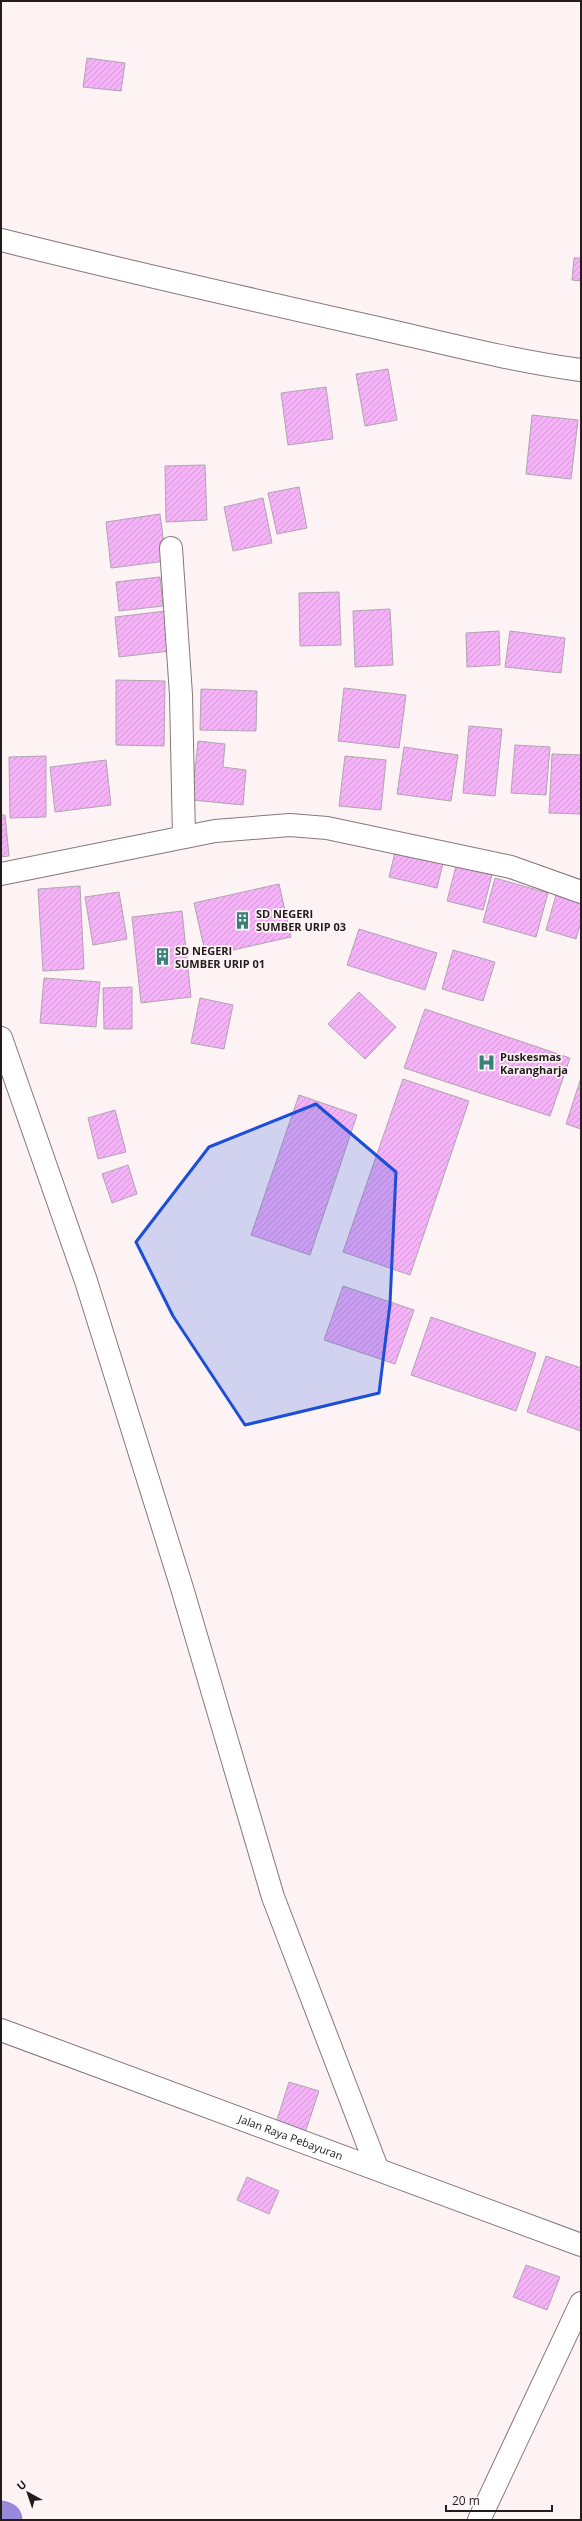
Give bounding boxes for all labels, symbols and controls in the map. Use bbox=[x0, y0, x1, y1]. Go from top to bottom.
place label: SD NEGERI SUMBER URIP 03 bbox=[256, 906, 346, 934]
building icon: SD NEGERI SUMBER URIP 03 bbox=[233, 910, 253, 930]
place label: SD NEGERI SUMBER URIP 01 bbox=[175, 943, 265, 971]
building icon: SD NEGERI SUMBER URIP 01 bbox=[152, 947, 172, 967]
place label: Puskesmas Karangharja bbox=[500, 1049, 568, 1077]
hospital icon: Puskesmas Karangharja bbox=[477, 1053, 497, 1073]
street label: Jalan Raya Pebayuran bbox=[236, 2110, 345, 2163]
north arrow bbox=[8, 2473, 48, 2513]
text: U bbox=[13, 2477, 29, 2493]
scale bar bbox=[446, 2487, 552, 2513]
text: 20 m bbox=[452, 2492, 480, 2509]

